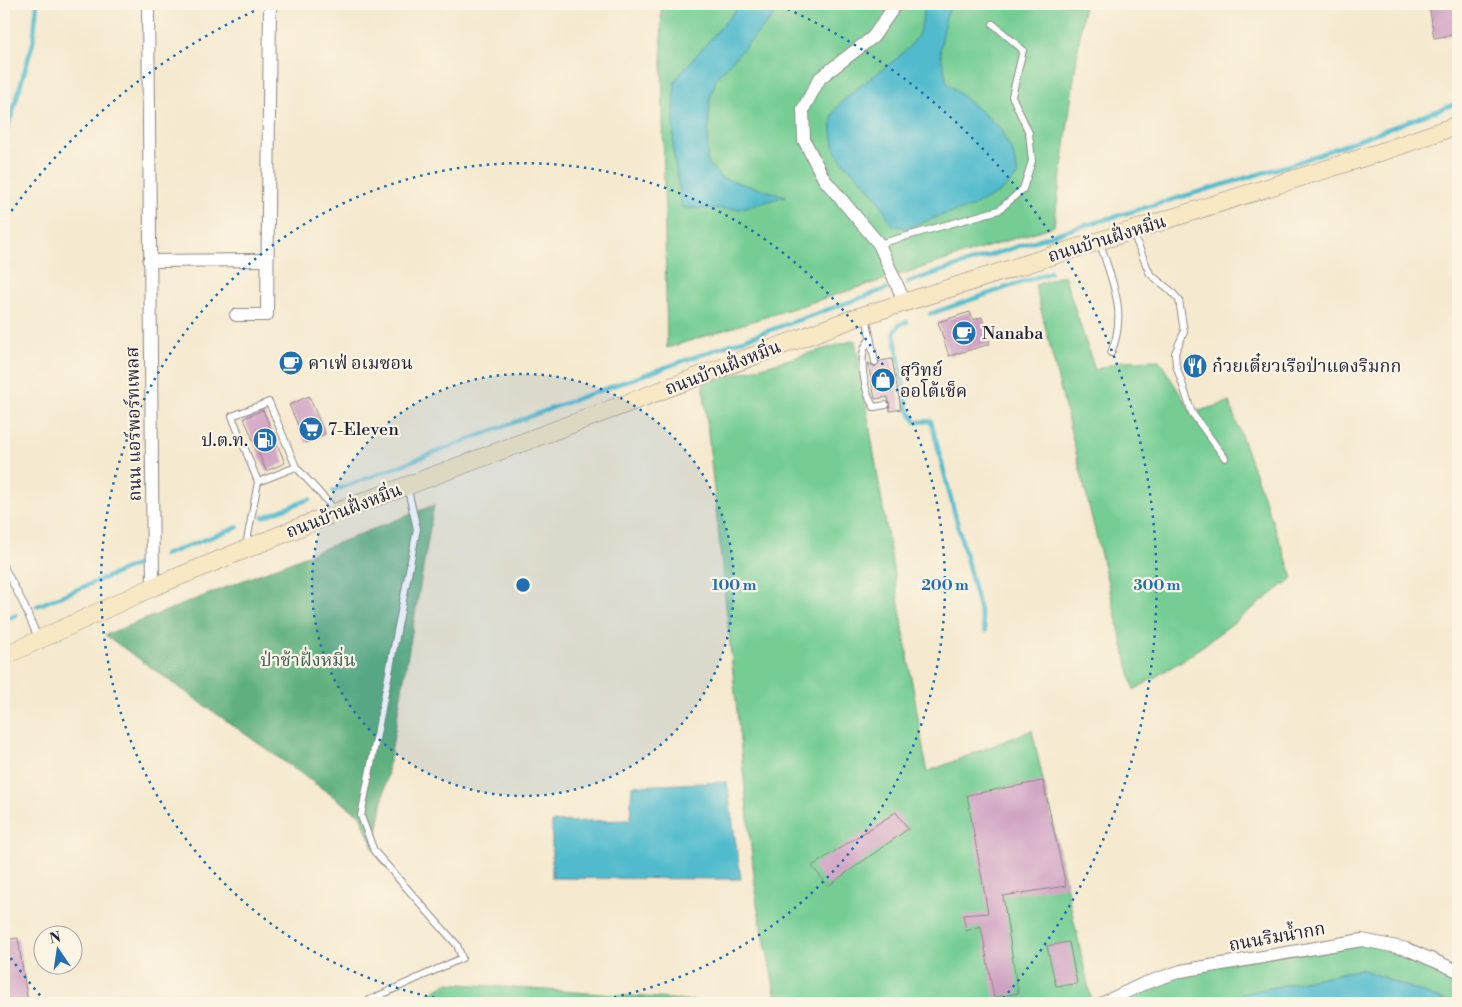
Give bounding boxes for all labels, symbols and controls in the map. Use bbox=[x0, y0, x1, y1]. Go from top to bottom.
street label: ถนนบ้านฝั่งหมิ่น bbox=[1044, 207, 1169, 268]
cafe icon: Nanaba bbox=[951, 320, 977, 346]
place label: Nanaba bbox=[982, 322, 1044, 345]
street label: ถนนบ้านฝั่งหมิ่น bbox=[661, 332, 784, 401]
street label: ถนน แอร์พอร์ทเพลส bbox=[121, 346, 147, 502]
cafe icon: คาเฟ่ อเมซอน bbox=[278, 350, 304, 376]
place label: คาเฟ่ อเมซอน bbox=[308, 352, 413, 375]
place label: ก๋วยเตี๋ยวเรือป่าแดงริมกก bbox=[1212, 352, 1401, 378]
restaurant icon: ก๋วยเตี๋ยวเรือป่าแดงริมกก bbox=[1182, 353, 1208, 379]
place label: สุวิทย์ ออโต้เช็ค bbox=[900, 359, 967, 403]
shop icon: สุวิทย์ ออโต้เช็ค bbox=[870, 367, 896, 393]
supermarket icon: 7-Eleven bbox=[298, 416, 324, 442]
place label: 7-Eleven bbox=[328, 418, 399, 441]
fuel station icon: ป.ต.ท. bbox=[252, 427, 278, 453]
place label: ป.ต.ท. bbox=[201, 429, 248, 452]
street label: ถนนบ้านฝั่งหมิ่น bbox=[282, 475, 405, 544]
centre of rings bbox=[514, 576, 532, 594]
text: 100 m bbox=[712, 576, 757, 595]
text: 200 m bbox=[921, 576, 969, 595]
text: 300 m bbox=[1134, 576, 1181, 595]
park label: ป่าช้าฝั่งหมิ่น bbox=[260, 646, 356, 672]
street label: ถนนริมน้ำกก bbox=[1226, 914, 1327, 957]
north arrow bbox=[32, 924, 82, 974]
text: N bbox=[48, 928, 63, 948]

